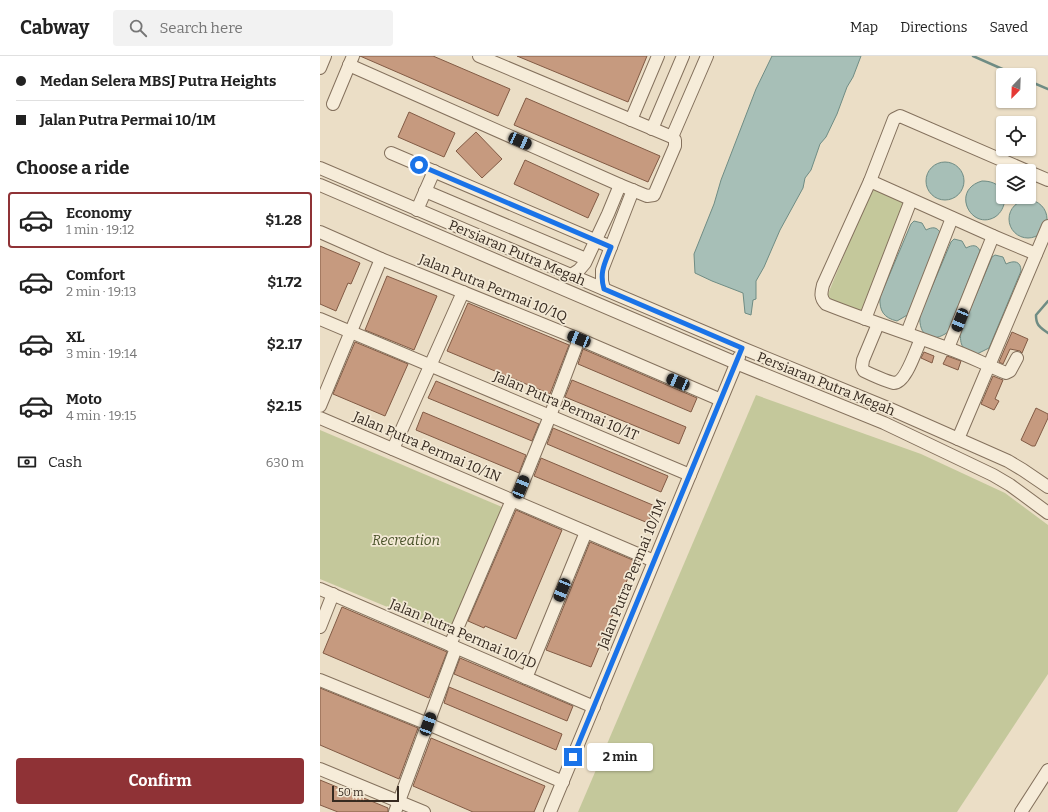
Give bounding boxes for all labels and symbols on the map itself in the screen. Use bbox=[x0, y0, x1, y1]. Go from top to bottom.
north arrow bbox=[996, 68, 1036, 108]
car bbox=[507, 131, 533, 151]
route start bbox=[410, 156, 428, 174]
street label: Persiaran Putra Megah bbox=[446, 216, 588, 290]
street label: Jalan Putra Permai 10/1Q bbox=[415, 250, 571, 326]
car bbox=[950, 307, 970, 333]
car bbox=[566, 329, 592, 349]
street label: Persiaran Putra Megah bbox=[755, 349, 898, 420]
street label: Jalan Putra Permai 10/1T bbox=[490, 367, 641, 444]
car bbox=[665, 372, 691, 392]
street label: Jalan Putra Permai 10/1N bbox=[350, 408, 503, 486]
car bbox=[511, 474, 531, 500]
street label: Jalan Putra Permai 10/1M bbox=[594, 497, 670, 652]
park label: Recreation bbox=[372, 532, 440, 549]
car bbox=[552, 577, 572, 603]
street label: Jalan Putra Permai 10/1D bbox=[386, 595, 539, 673]
car bbox=[418, 711, 438, 737]
callout: 2 min bbox=[587, 743, 653, 771]
route end bbox=[564, 748, 582, 766]
scale bar bbox=[332, 784, 399, 803]

